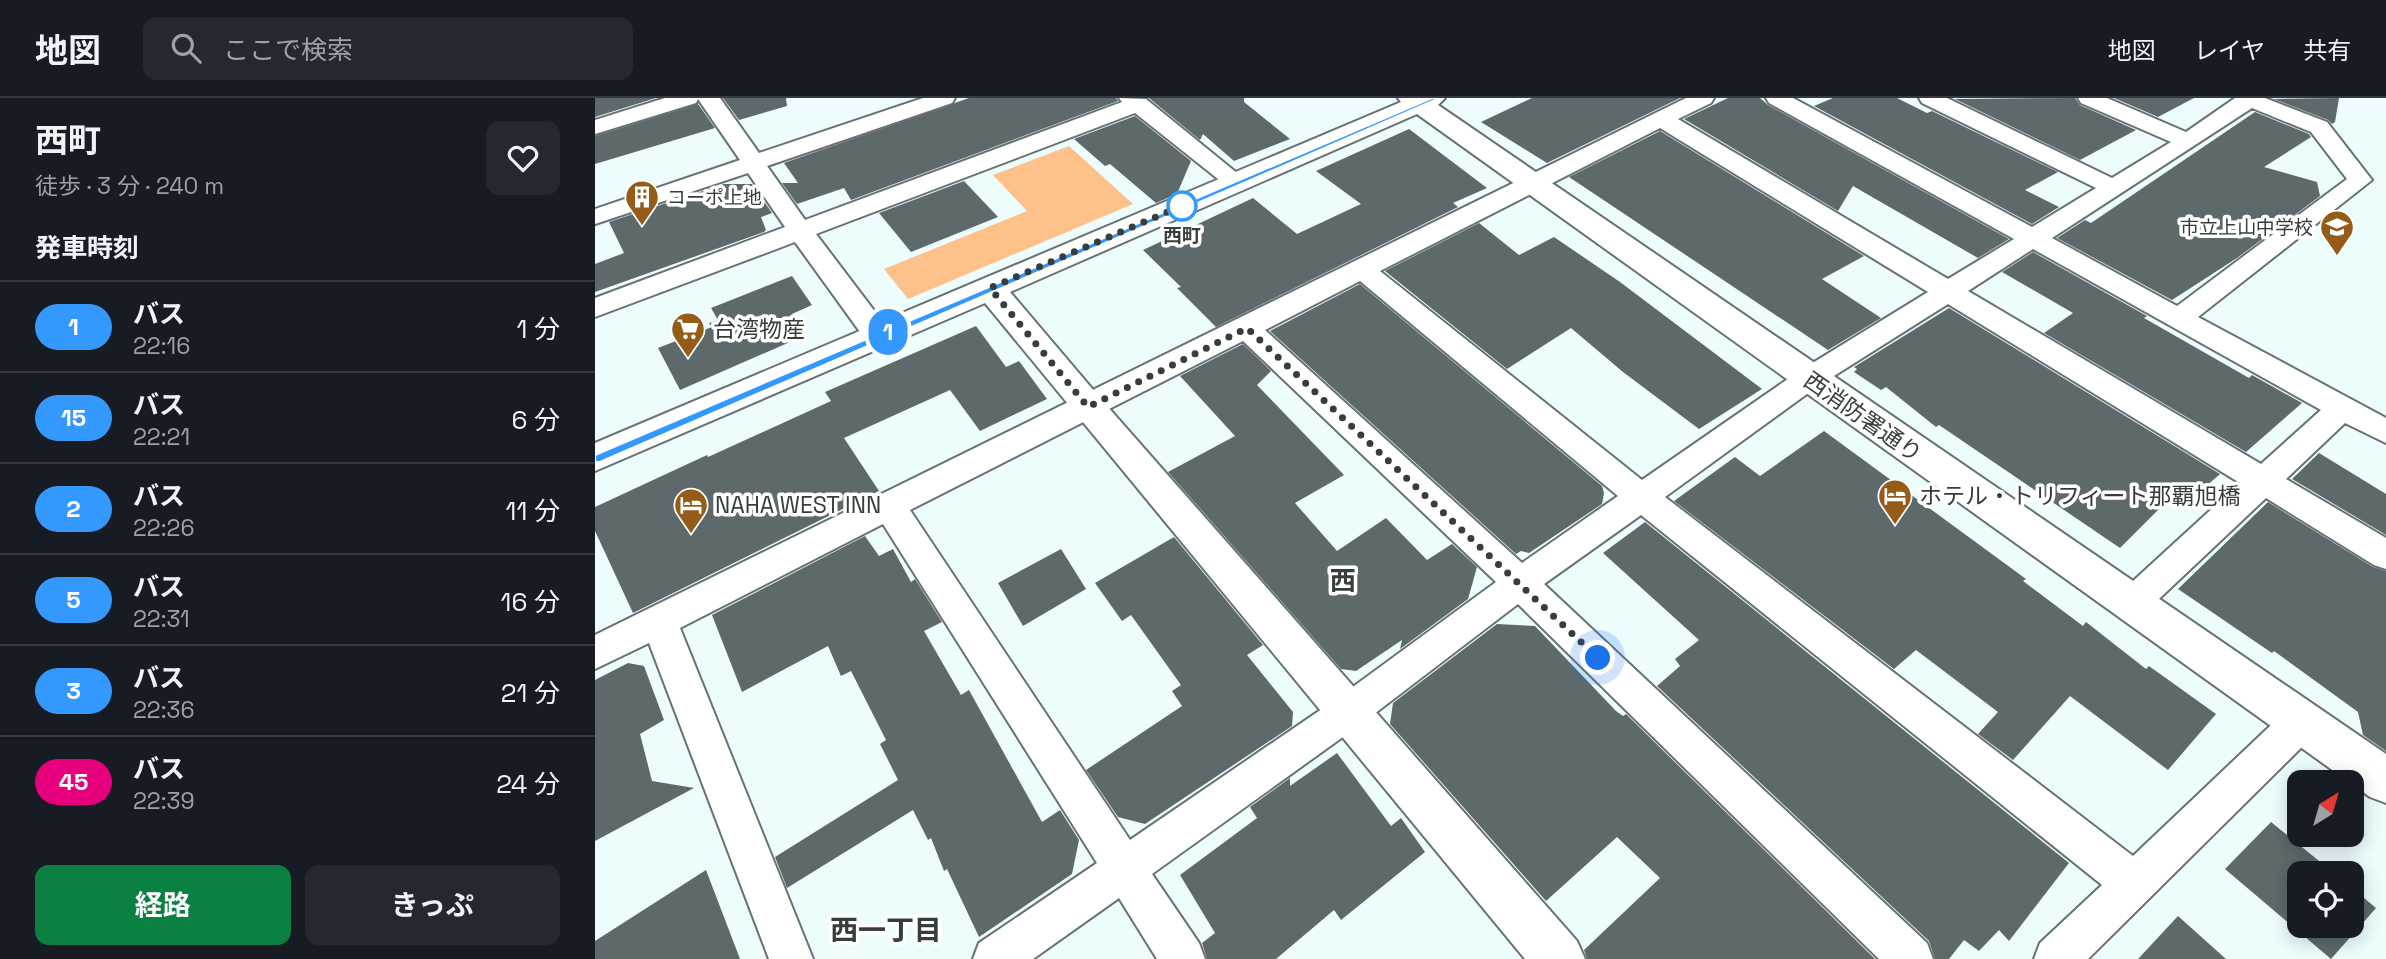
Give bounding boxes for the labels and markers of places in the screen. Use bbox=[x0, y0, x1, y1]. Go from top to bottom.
building icon: コーポ上地 bbox=[623, 178, 661, 227]
place label: コーポ上地 bbox=[667, 185, 762, 210]
marker: 西町 bbox=[1167, 191, 1197, 221]
school or university icon: 市立上山中学校 bbox=[2318, 208, 2356, 257]
place label: 市立上山中学校 bbox=[2180, 215, 2313, 240]
place label: 西町 bbox=[1163, 223, 1201, 248]
supermarket icon: 台湾物産 bbox=[669, 310, 707, 359]
place label: 台湾物産 bbox=[713, 314, 805, 344]
hotel icon: ホテル・トリフィート那覇旭橋 bbox=[1876, 477, 1914, 526]
place label: ホテル・トリフィート那覇旭橋 bbox=[1919, 481, 2241, 511]
hotel icon: NAHA WEST INN bbox=[672, 486, 710, 535]
place label: NAHA WEST INN bbox=[715, 490, 881, 520]

